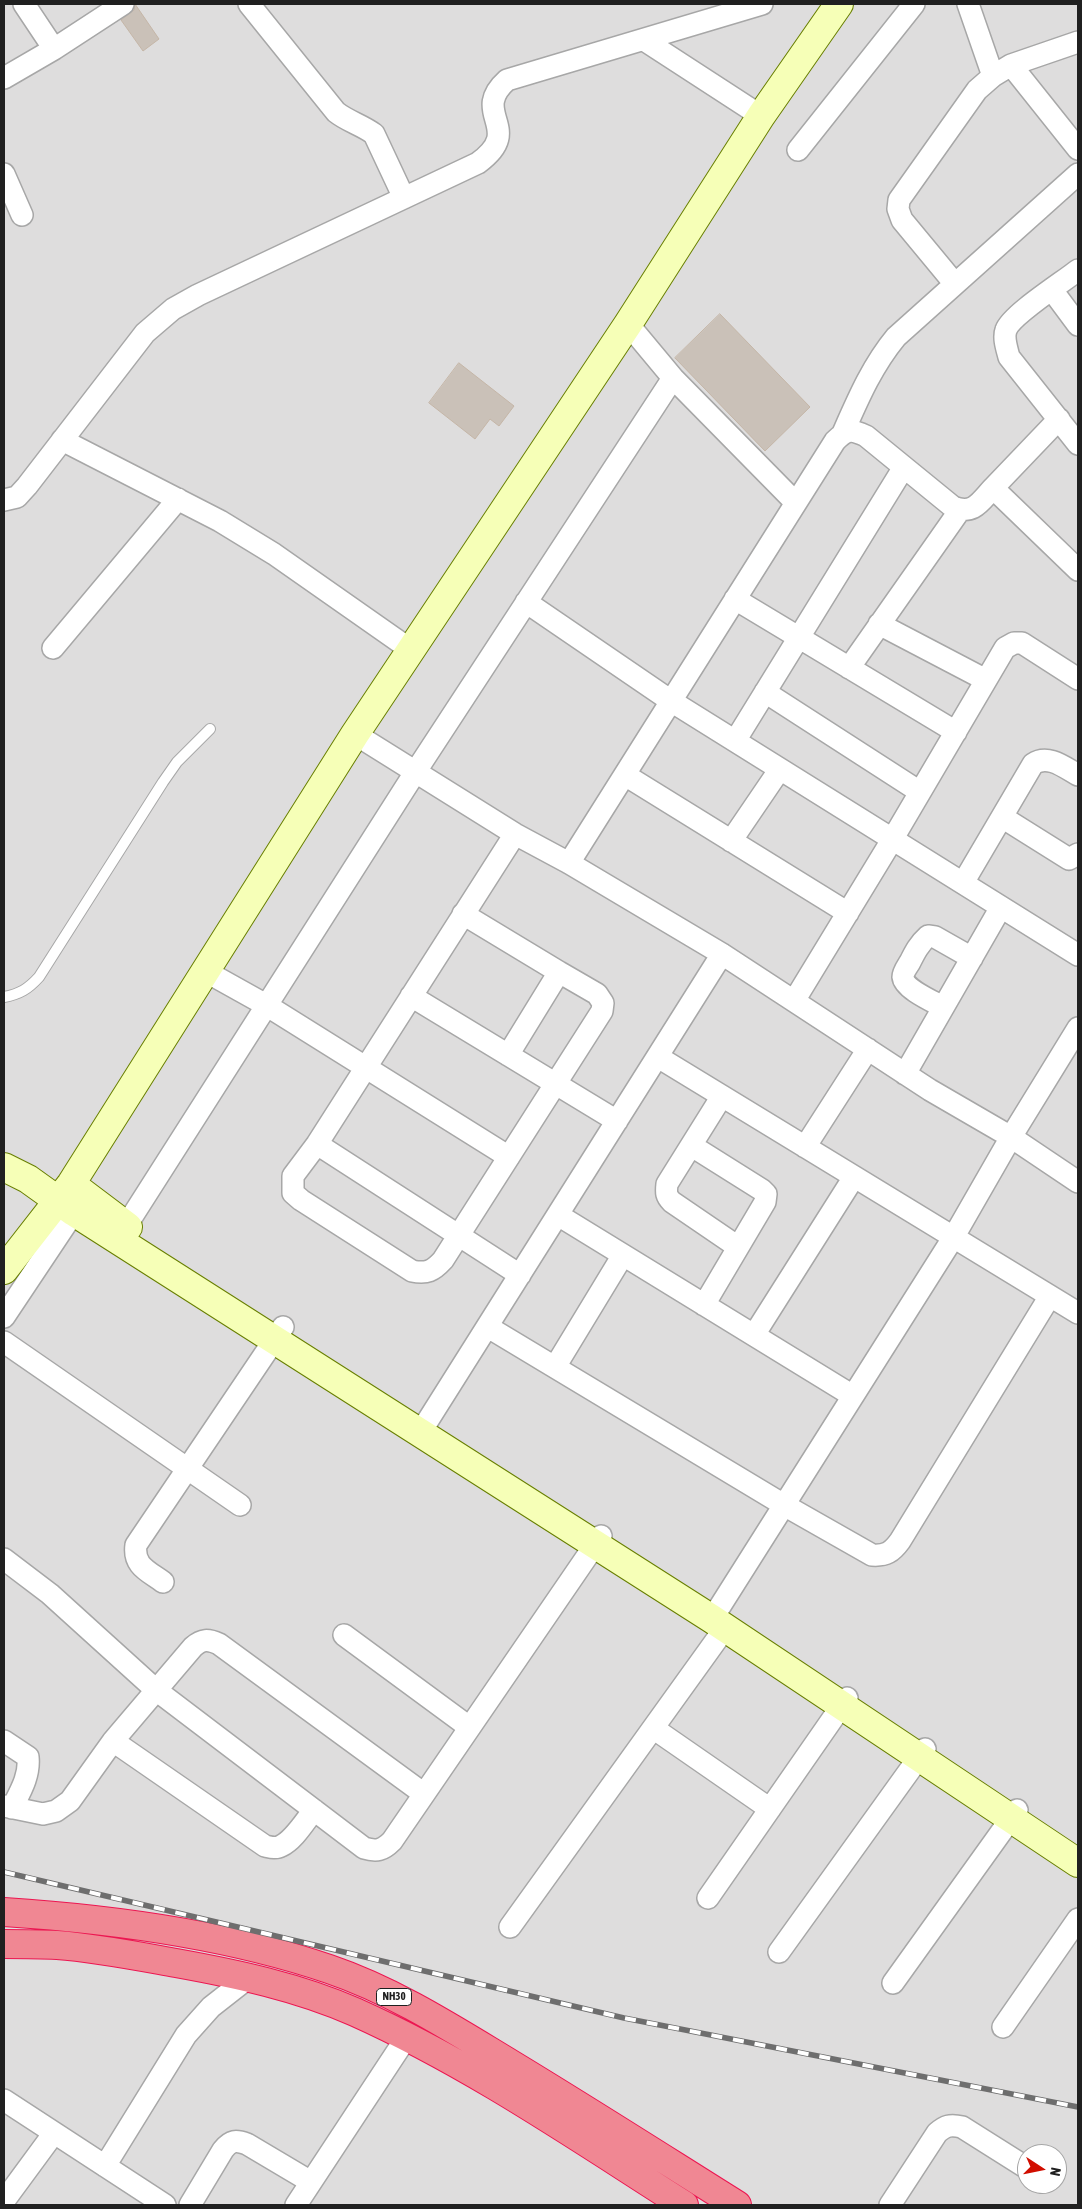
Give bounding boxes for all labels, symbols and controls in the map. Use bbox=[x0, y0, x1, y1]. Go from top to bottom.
road number: NH30 bbox=[376, 1988, 412, 2005]
north arrow bbox=[1017, 2144, 1067, 2194]
text: N bbox=[1047, 2166, 1064, 2177]

